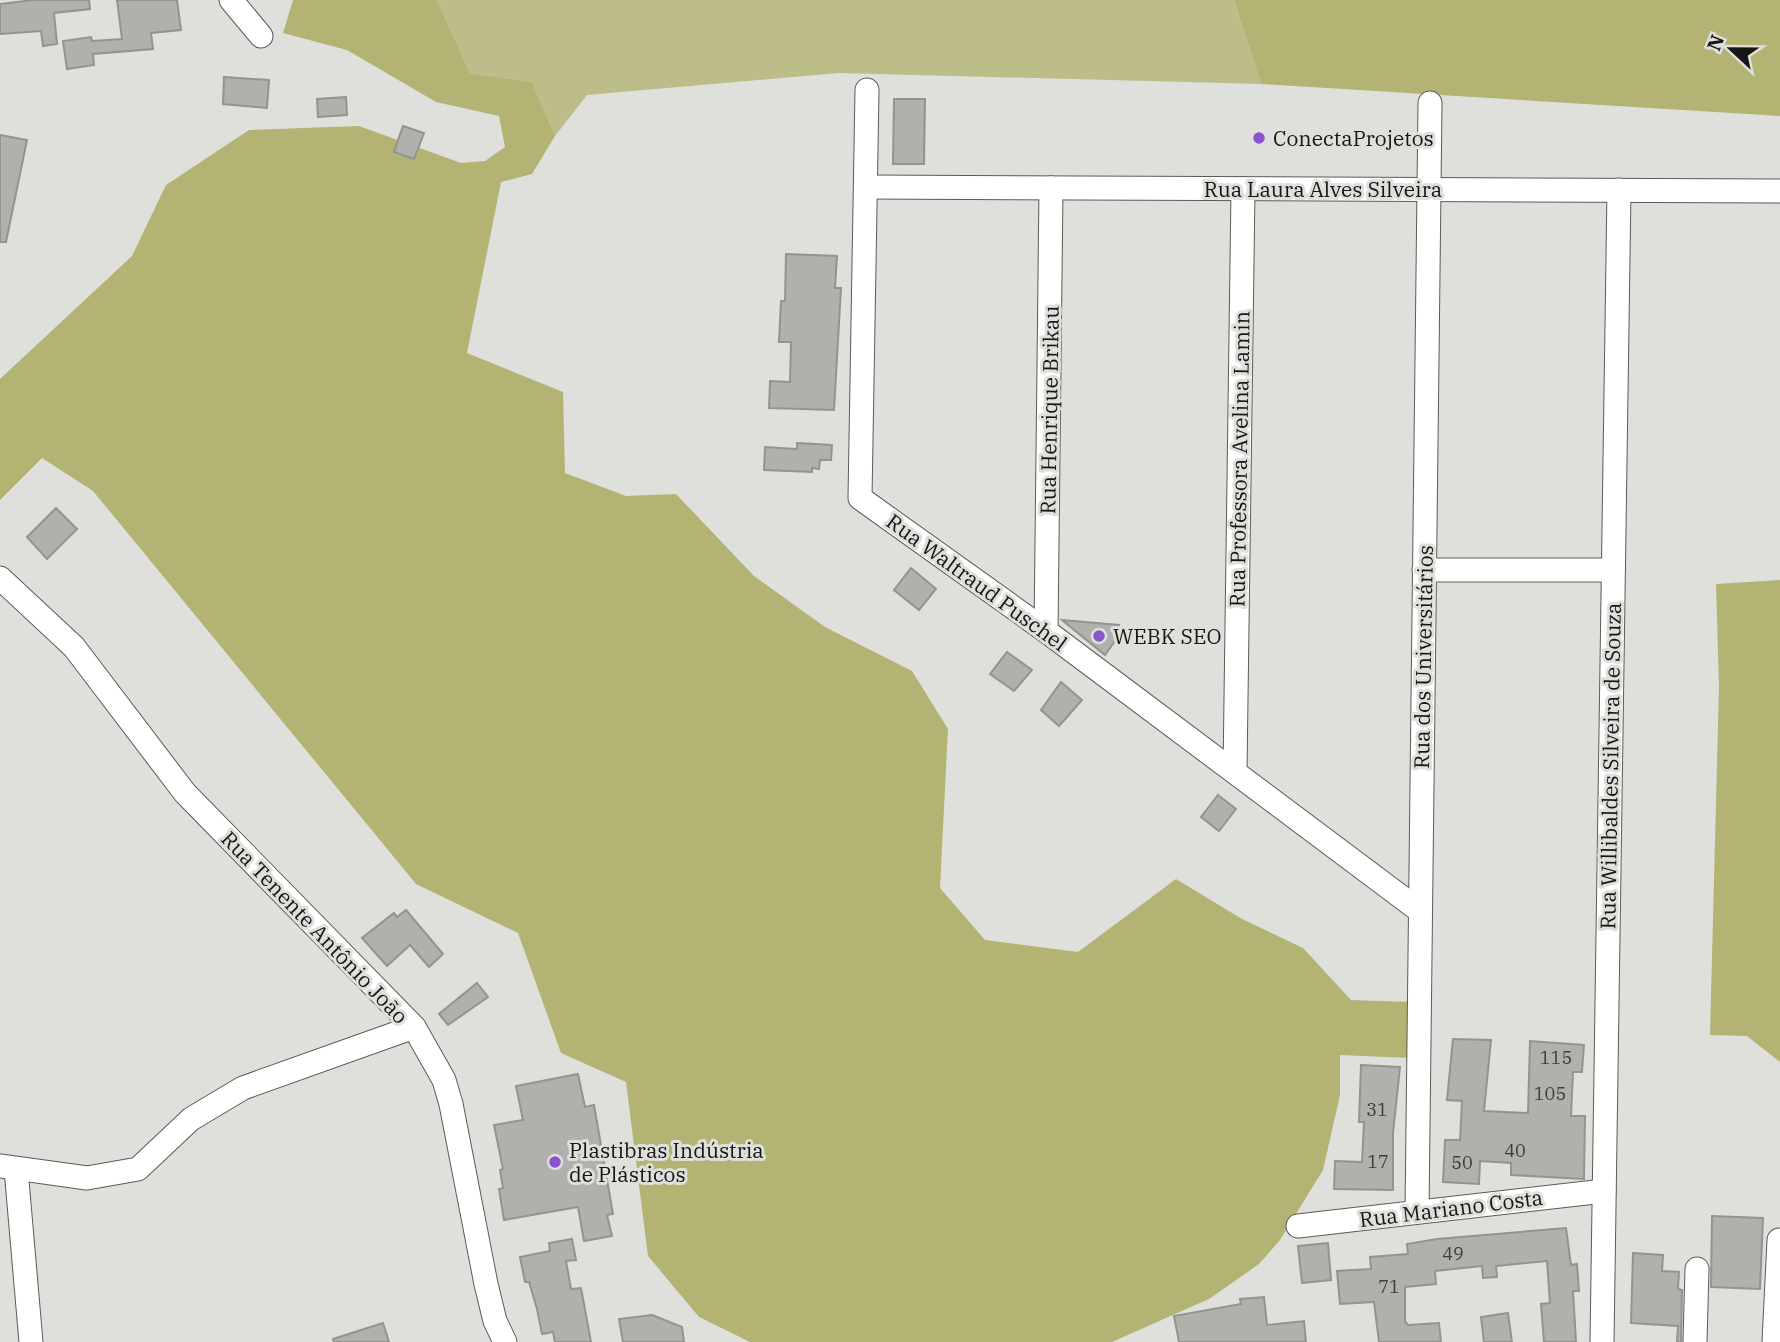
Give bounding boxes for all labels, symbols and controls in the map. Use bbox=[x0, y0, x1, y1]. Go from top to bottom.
north arrow bbox=[1696, 14, 1766, 84]
text: N bbox=[1701, 31, 1729, 54]
place label: ConectaProjetos bbox=[1273, 124, 1434, 152]
marker: ConectaProjetos bbox=[1251, 130, 1267, 146]
street label: Rua Laura Alves Silveira bbox=[1204, 175, 1442, 203]
street label: Rua Henrique Brikau bbox=[1033, 305, 1065, 515]
street label: Rua Professora Avelina Lamin bbox=[1222, 311, 1256, 607]
street label: Rua Waltraud Puschel bbox=[881, 507, 1073, 657]
street label: Rua dos Universitários bbox=[1407, 545, 1439, 769]
street label: Rua Willibaldes Silveira de Souza bbox=[1593, 602, 1627, 930]
place label: WEBK SEO bbox=[1113, 622, 1221, 650]
marker: WEBK SEO bbox=[1091, 628, 1107, 644]
street label: Rua Tenente Antônio João bbox=[215, 825, 415, 1029]
house number: 115 bbox=[1540, 1046, 1572, 1069]
house number: 105 bbox=[1534, 1082, 1566, 1105]
house number: 31 bbox=[1366, 1098, 1388, 1121]
place label: Plastibras Indústria de Plásticos bbox=[569, 1136, 764, 1188]
house number: 40 bbox=[1504, 1139, 1526, 1162]
house number: 17 bbox=[1367, 1150, 1389, 1173]
house number: 50 bbox=[1451, 1151, 1473, 1174]
marker: Plastibras Indústria de Plásticos bbox=[547, 1154, 563, 1170]
street label: Rua Mariano Costa bbox=[1358, 1183, 1544, 1233]
house number: 49 bbox=[1442, 1242, 1464, 1265]
house number: 71 bbox=[1378, 1275, 1400, 1298]

